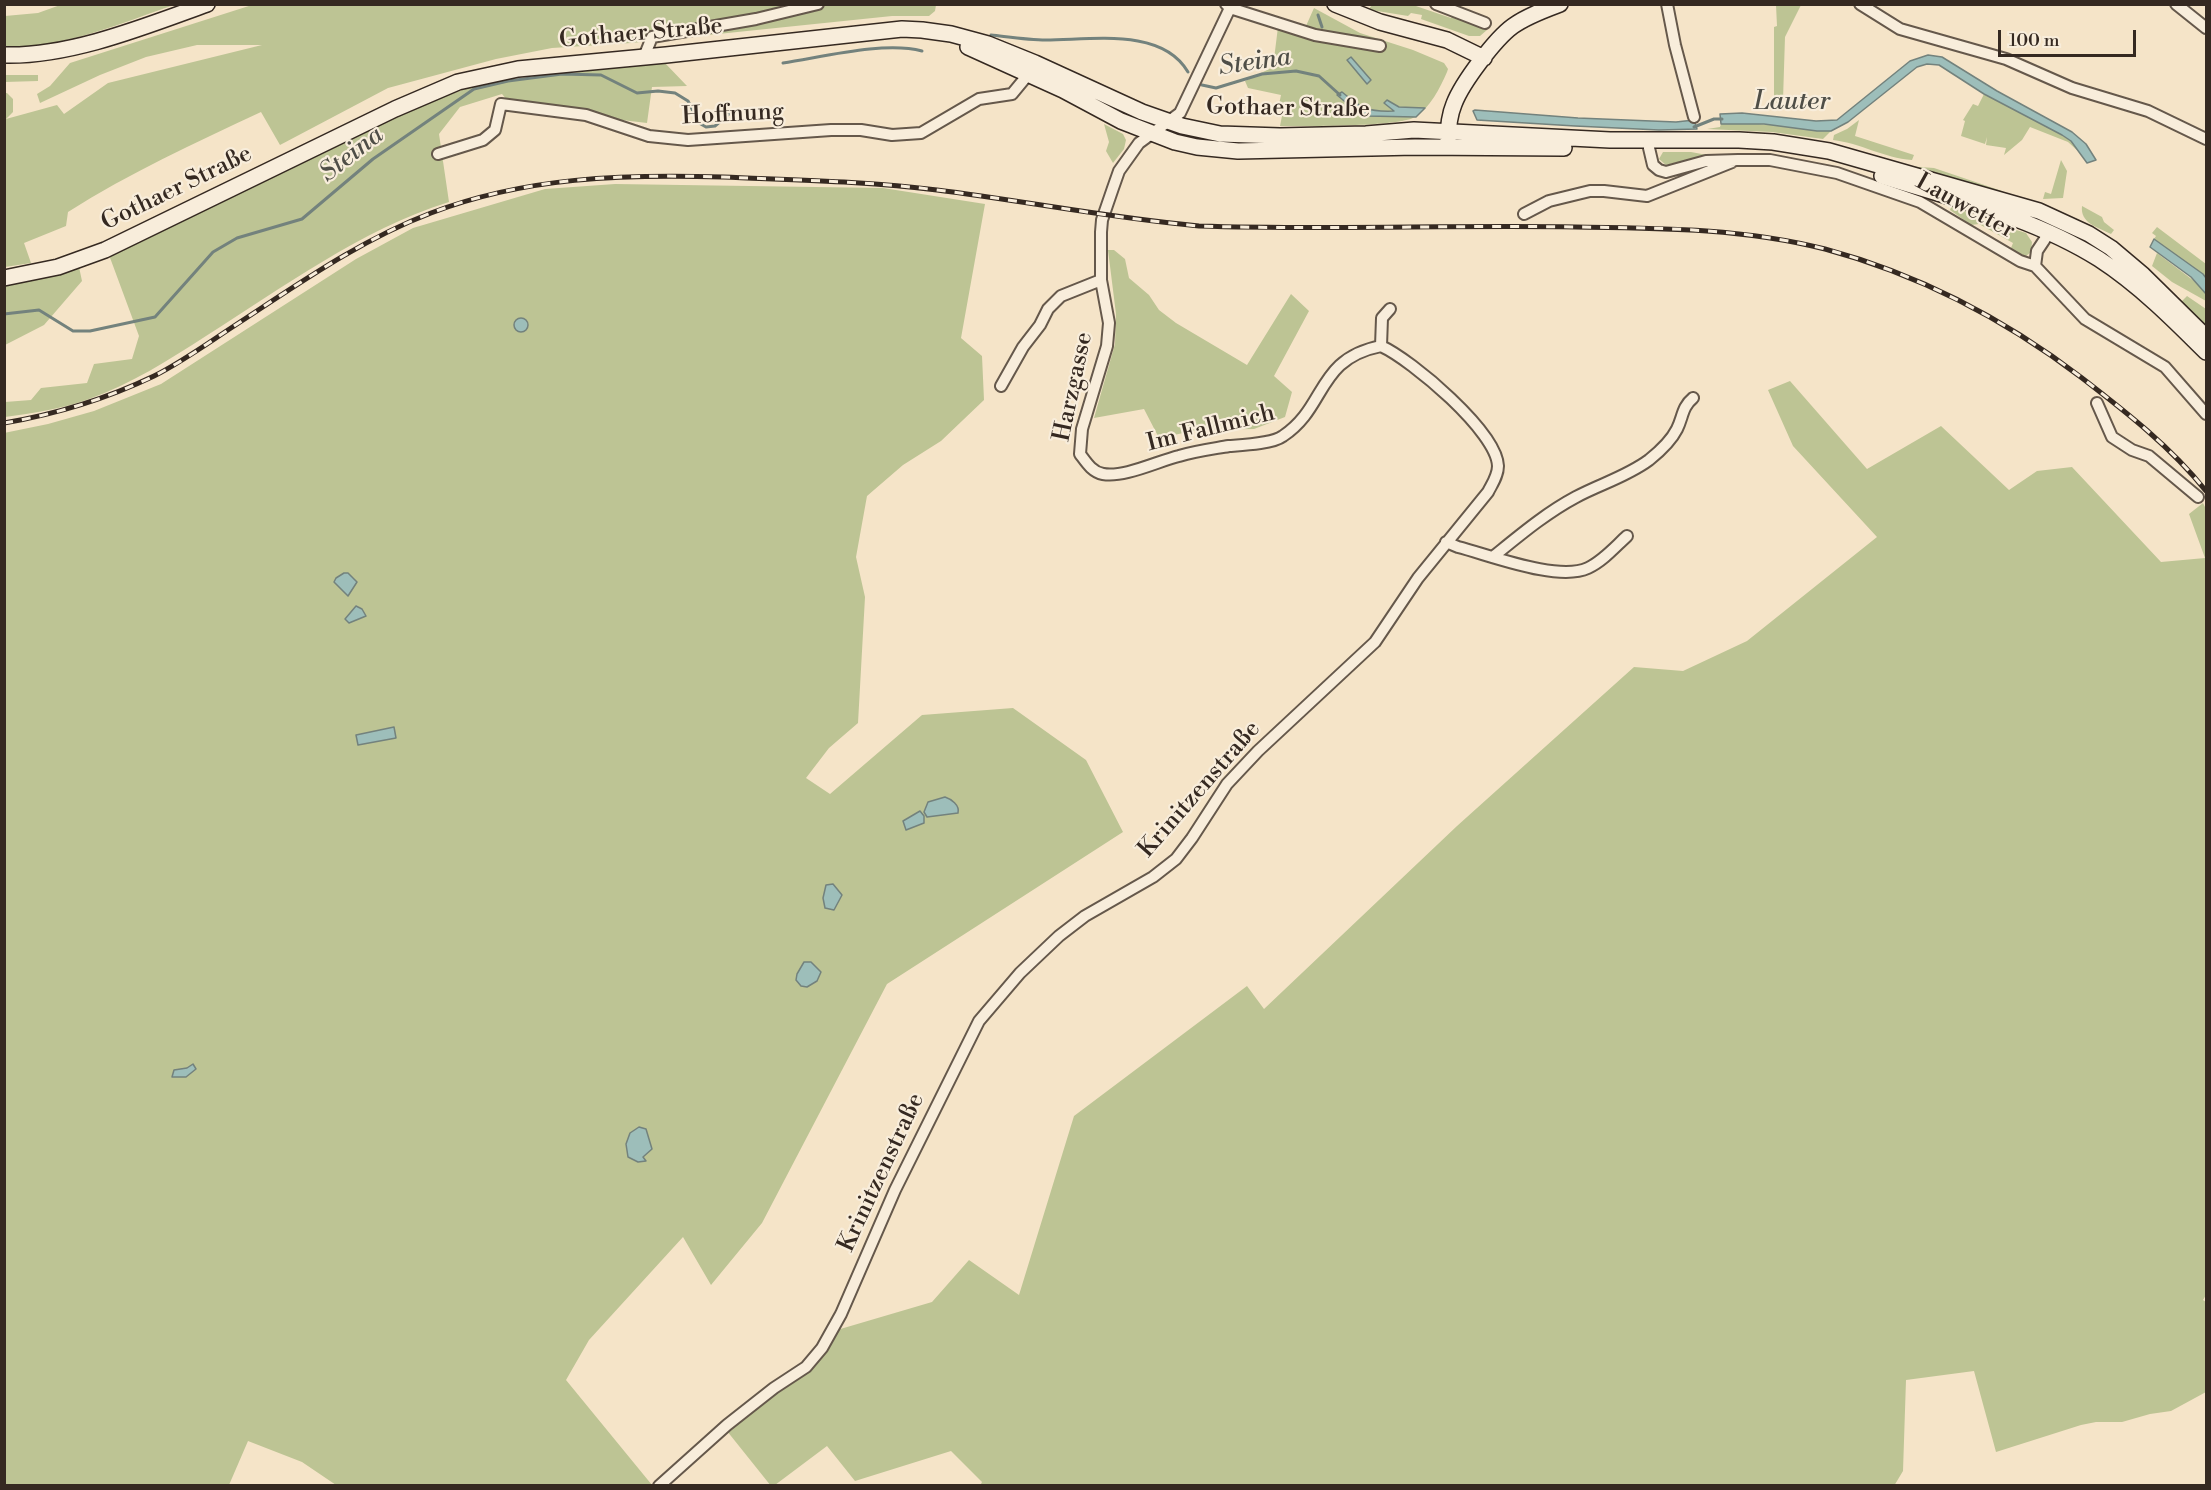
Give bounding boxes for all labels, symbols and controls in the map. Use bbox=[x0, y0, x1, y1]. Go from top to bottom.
street label: Gothaer Straße bbox=[558, 13, 724, 55]
scale bar bbox=[2001, 18, 2139, 56]
text: 100 m bbox=[2009, 29, 2060, 52]
water label: Steina bbox=[1217, 42, 1293, 84]
water label: Lauter bbox=[1754, 87, 1830, 119]
street label: Gothaer Straße bbox=[1206, 93, 1370, 125]
street label: Hoffnung bbox=[681, 98, 785, 132]
water label: Steina bbox=[314, 120, 390, 190]
street label: Gothaer Straße bbox=[97, 140, 257, 238]
street label: Lauwetter bbox=[1910, 168, 2020, 246]
street label: Harzgasse bbox=[1048, 330, 1100, 444]
street label: Im Fallmich bbox=[1144, 399, 1278, 459]
street label: Krinitzenstraße bbox=[1133, 716, 1267, 864]
street label: Krinitzenstraße bbox=[833, 1089, 931, 1257]

